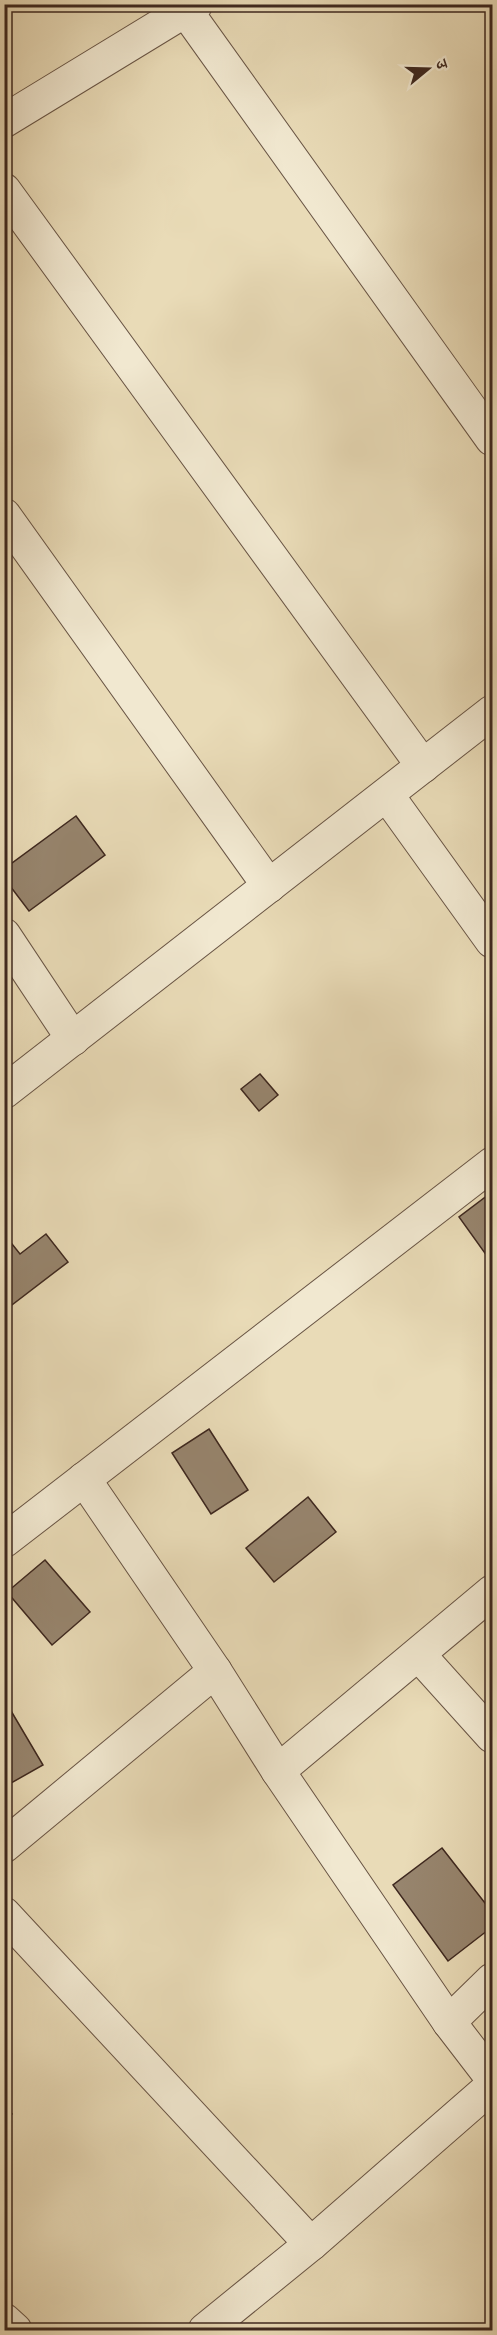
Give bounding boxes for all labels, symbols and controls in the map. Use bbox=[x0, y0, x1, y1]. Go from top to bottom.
north arrow bbox=[398, 39, 458, 99]
text: उ bbox=[431, 56, 453, 73]

